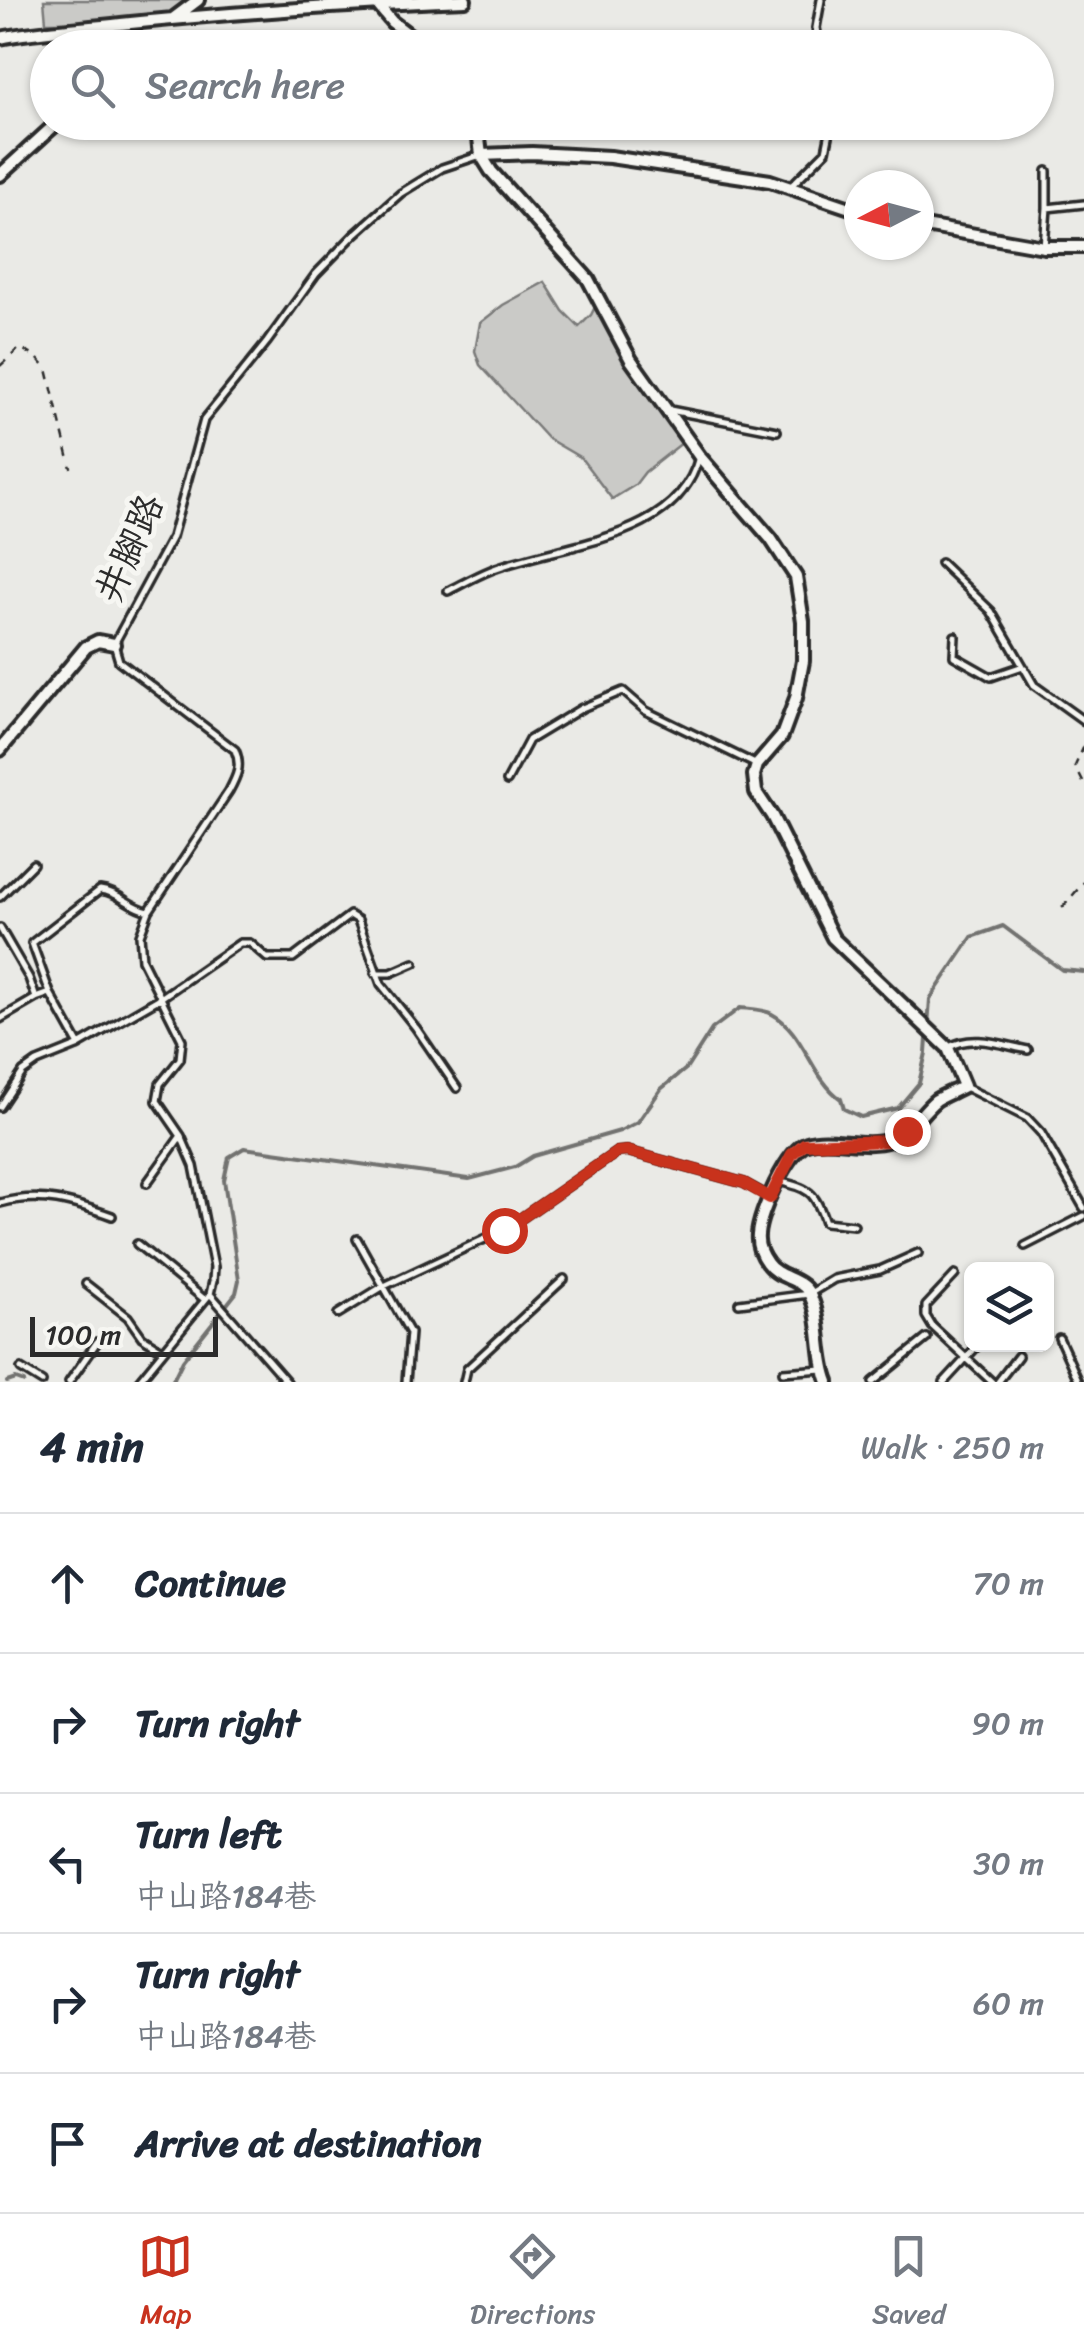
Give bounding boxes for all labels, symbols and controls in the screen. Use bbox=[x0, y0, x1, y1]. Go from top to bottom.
search box bbox=[30, 30, 1054, 140]
text: Search here bbox=[145, 52, 345, 119]
icon: search bbox=[65, 58, 120, 113]
north arrow bbox=[844, 170, 934, 260]
street label: 井腳路 bbox=[76, 482, 183, 614]
route end bbox=[885, 1109, 931, 1155]
route start bbox=[482, 1208, 528, 1254]
map controls bbox=[964, 1262, 1054, 1352]
button: layers bbox=[964, 1262, 1054, 1352]
text: 100 m bbox=[45, 1310, 121, 1359]
scale bar bbox=[30, 1312, 218, 1356]
text: 4 min bbox=[40, 1410, 144, 1484]
text: Walk · 250 m bbox=[861, 1419, 1044, 1476]
text: Continue bbox=[135, 1550, 286, 1617]
text: 70 m bbox=[973, 1555, 1044, 1612]
icon: ahead bbox=[40, 1556, 95, 1611]
text: Turn right bbox=[135, 1690, 300, 1757]
text: 90 m bbox=[971, 1695, 1044, 1752]
icon: right bbox=[40, 1696, 95, 1751]
text: Turn left bbox=[135, 1801, 281, 1868]
text: 30 m bbox=[973, 1835, 1044, 1892]
icon: left bbox=[40, 1836, 95, 1891]
text: 中山路184巷 bbox=[135, 1868, 316, 1925]
text: Turn right bbox=[135, 1941, 300, 2008]
text: 60 m bbox=[973, 1975, 1044, 2032]
icon: right bbox=[40, 1976, 95, 2031]
text: 中山路184巷 bbox=[135, 2008, 316, 2065]
text: Arrive at destination bbox=[135, 2110, 482, 2177]
icon: arrive bbox=[40, 2116, 95, 2171]
tab: Map bbox=[138, 2229, 193, 2338]
tab: Directions bbox=[470, 2229, 595, 2338]
tab: Saved bbox=[872, 2229, 946, 2338]

